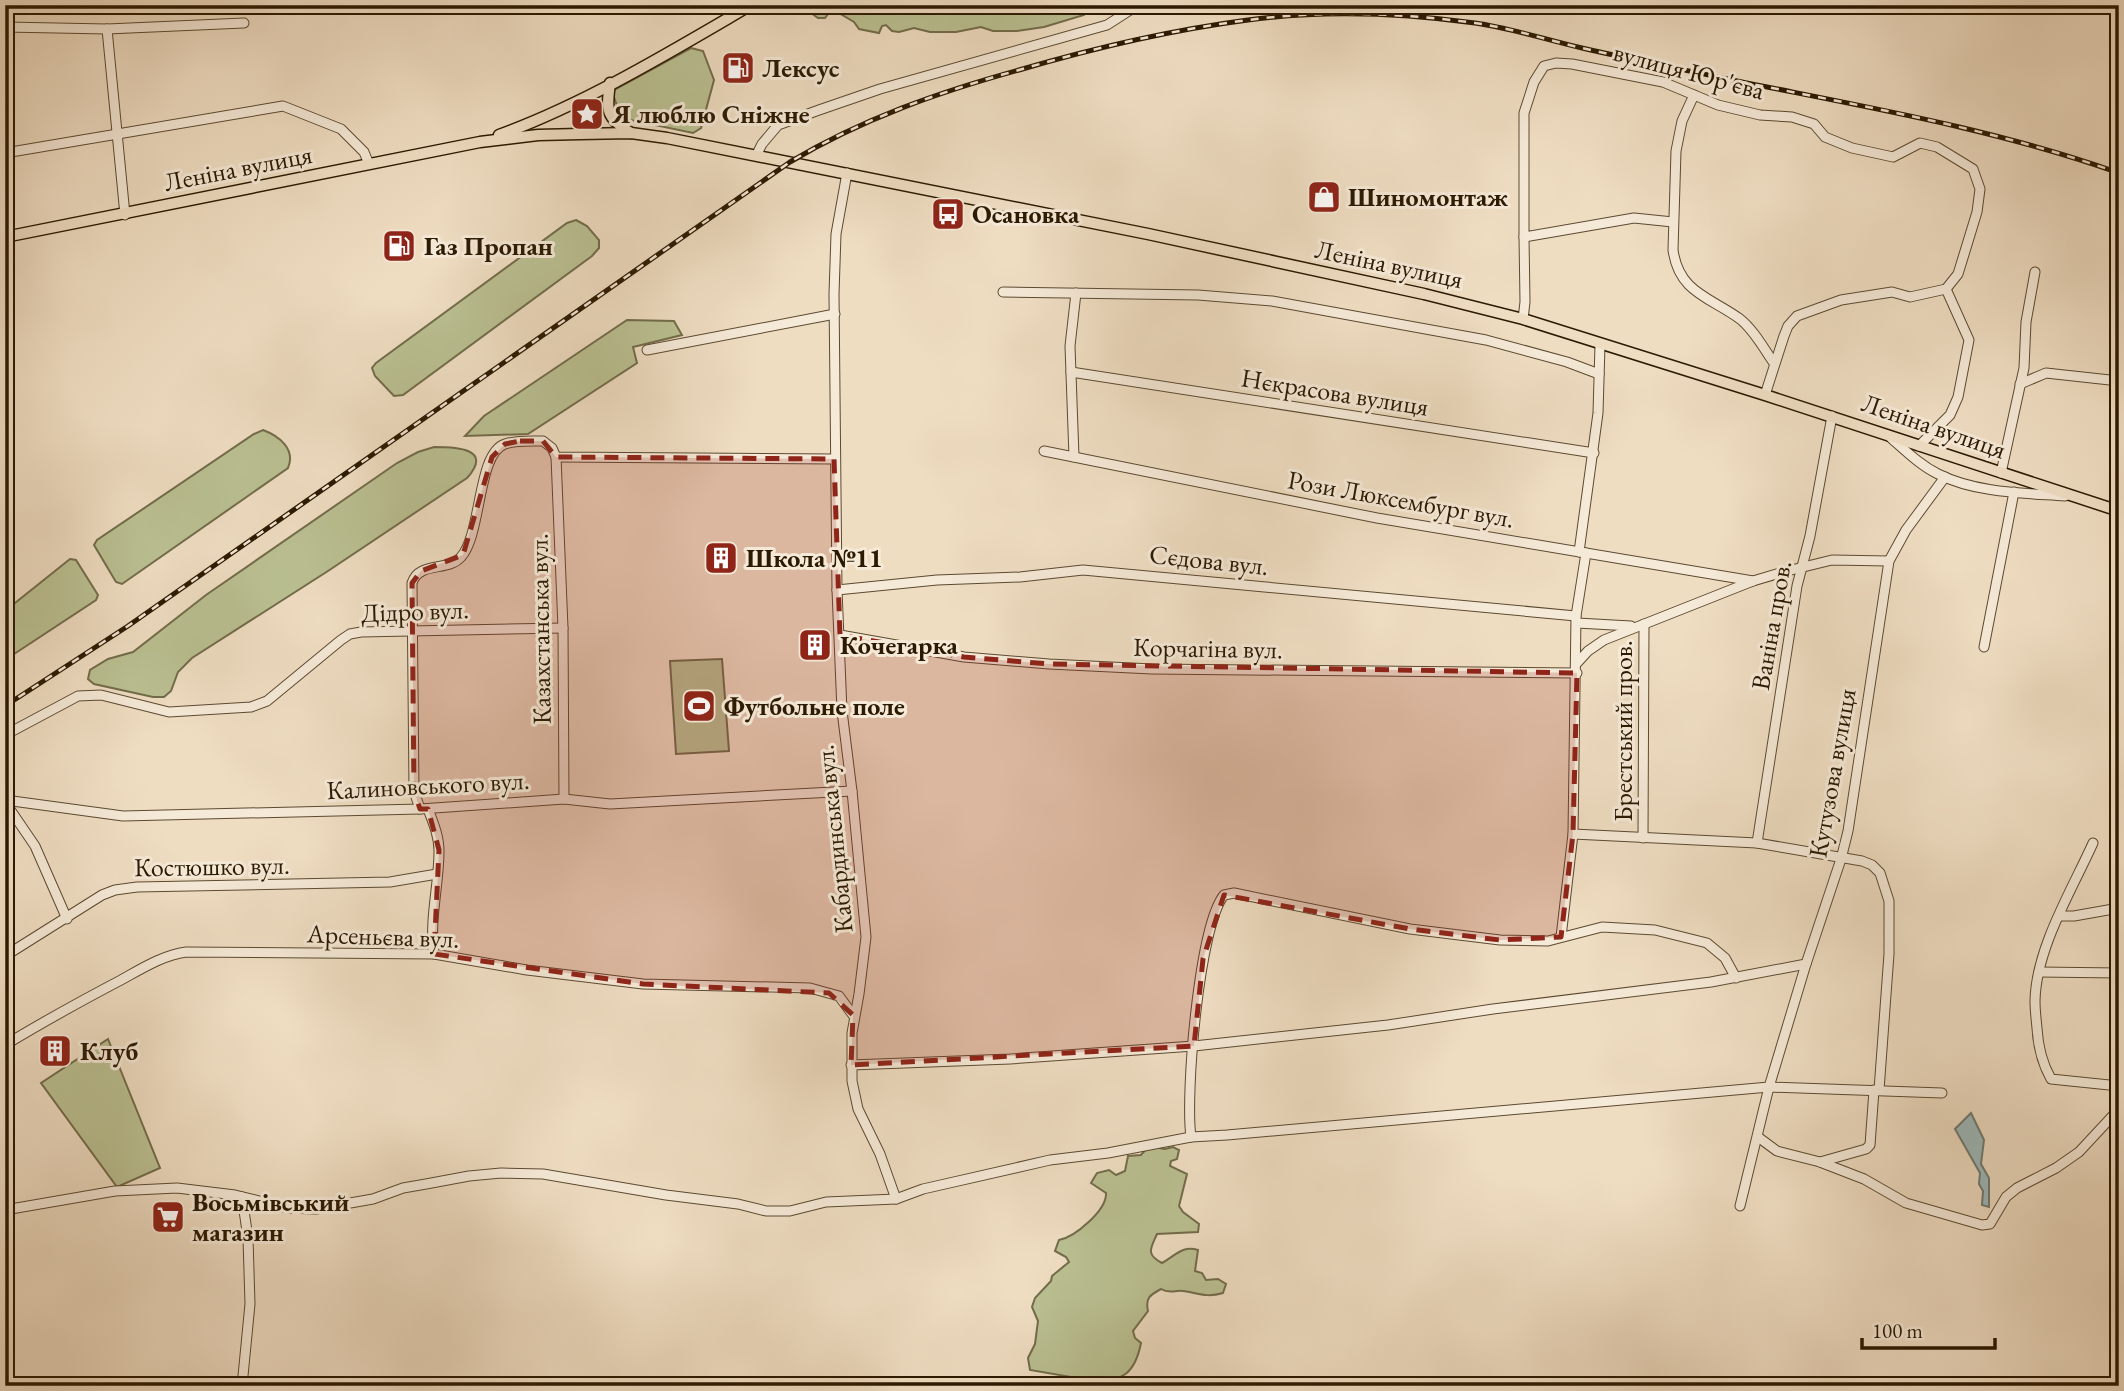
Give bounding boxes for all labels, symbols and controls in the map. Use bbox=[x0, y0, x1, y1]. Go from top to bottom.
street label: вулиця Юр'єва bbox=[1610, 35, 1769, 108]
fuel station icon: Лексус bbox=[719, 49, 757, 87]
place label: Лексус bbox=[762, 51, 840, 85]
place icon: Я люблю Сніжне bbox=[568, 95, 606, 133]
place label: Я люблю Сніжне bbox=[611, 97, 810, 131]
street label: Леніна вулиця bbox=[161, 137, 315, 199]
shop icon: Шиномонтаж bbox=[1305, 178, 1343, 216]
place label: Шиномонтаж bbox=[1348, 180, 1508, 214]
bus stop icon: Осановка bbox=[929, 195, 967, 233]
place label: Осановка bbox=[972, 197, 1080, 231]
fuel station icon: Газ Пропан bbox=[380, 227, 418, 265]
place label: Газ Пропан bbox=[424, 229, 553, 263]
street label: Леніна вулиця bbox=[1312, 232, 1466, 296]
street label: Нєкрасова вулиця bbox=[1239, 360, 1431, 424]
street label: Леніна вулиця bbox=[1857, 385, 2011, 467]
street label: Рози Люксембург вул. bbox=[1285, 462, 1517, 536]
street label: Казахстанська вул. bbox=[521, 533, 559, 725]
street label: Сєдова вул. bbox=[1148, 537, 1270, 583]
building icon: Школа №11 bbox=[702, 539, 740, 577]
place label: Школа №11 bbox=[746, 541, 882, 575]
street label: Ваніна пров. bbox=[1743, 557, 1799, 693]
street label: Дідро вул. bbox=[360, 592, 470, 630]
building icon: Кочегарка bbox=[796, 626, 834, 664]
place label: Кочегарка bbox=[840, 628, 958, 662]
street label: Корчагіна вул. bbox=[1133, 630, 1283, 666]
street label: Брестський пров. bbox=[1606, 640, 1640, 822]
street label: Кутузова вулиця bbox=[1800, 686, 1864, 860]
sports icon: Футбольне поле bbox=[680, 687, 718, 725]
place label: Футбольне поле bbox=[724, 689, 905, 723]
street label: Кабардинська вул. bbox=[807, 743, 861, 935]
street label: Калиновського вул. bbox=[326, 763, 530, 807]
street label: Костюшко вул. bbox=[134, 848, 290, 884]
street label: Арсеньєва вул. bbox=[305, 916, 460, 956]
building icon: Клуб bbox=[36, 1032, 74, 1070]
place label: Клуб bbox=[80, 1034, 138, 1068]
place label: Восьмівський магазин bbox=[192, 1185, 349, 1249]
supermarket icon: Восьмівський магазин bbox=[149, 1198, 187, 1236]
scale bar bbox=[1862, 1307, 1994, 1351]
text: 100 m bbox=[1872, 1317, 1923, 1344]

